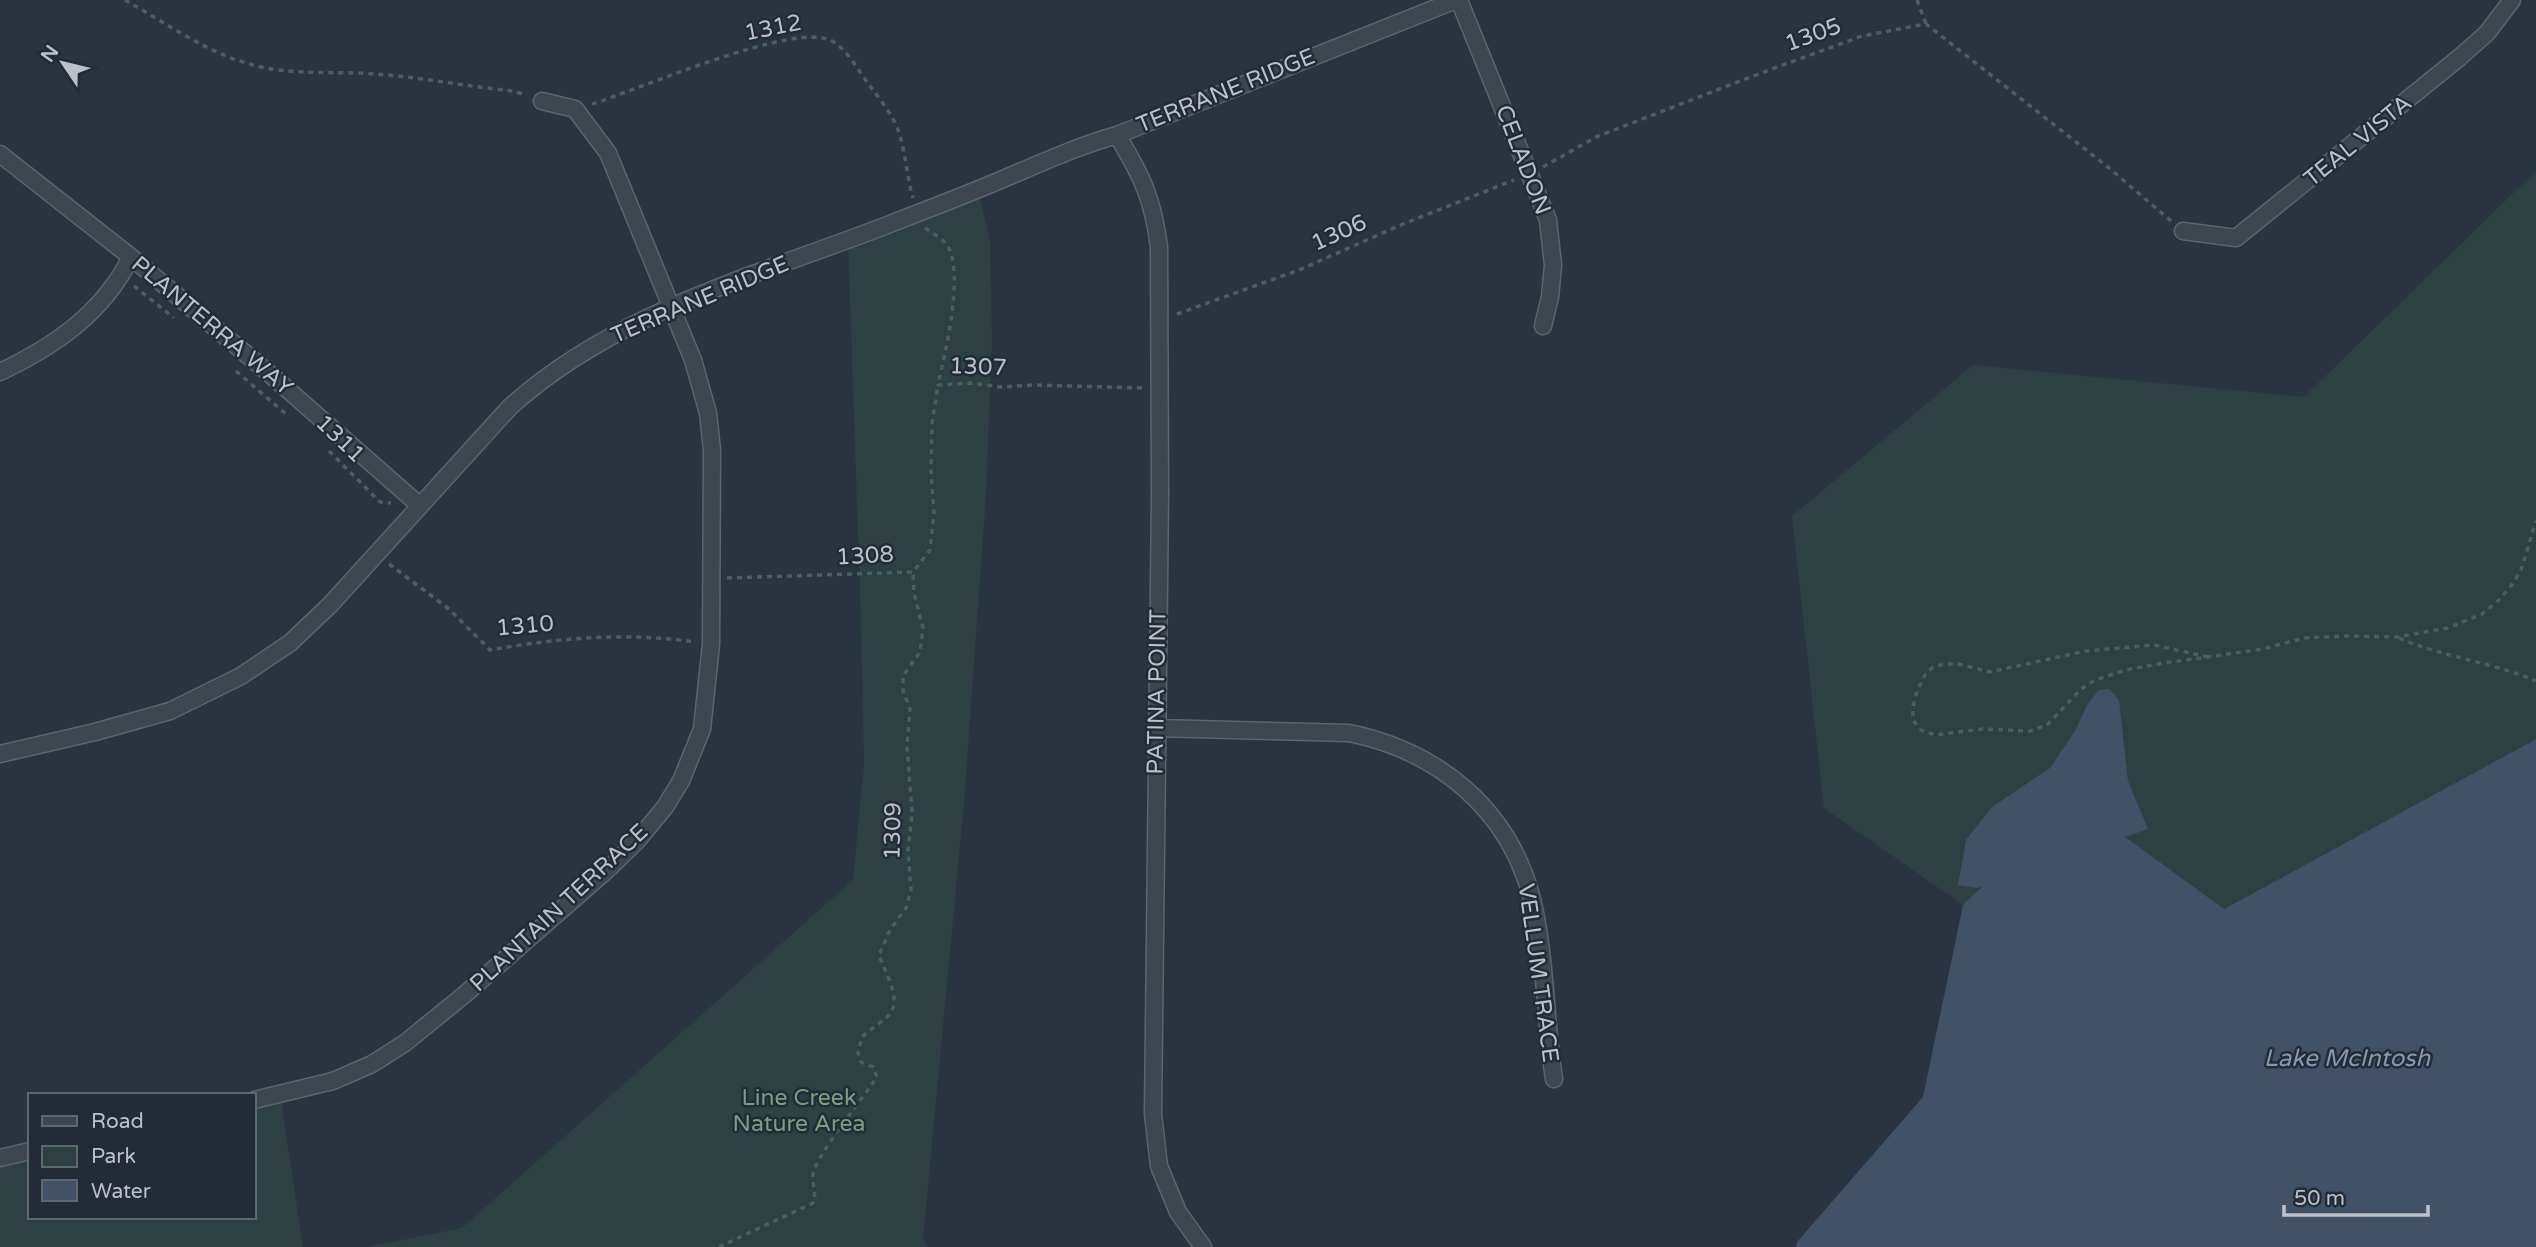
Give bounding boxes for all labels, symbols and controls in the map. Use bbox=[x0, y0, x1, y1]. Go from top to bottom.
street label: 1312 bbox=[742, 9, 804, 47]
street label: 1305 bbox=[1781, 12, 1845, 58]
north arrow bbox=[28, 28, 98, 98]
text: N bbox=[37, 41, 63, 66]
street label: TERRANE RIDGE bbox=[1133, 42, 1319, 140]
street label: TEAL VISTA bbox=[2298, 89, 2418, 193]
street label: CELADON bbox=[1489, 101, 1557, 219]
street label: 1306 bbox=[1307, 208, 1371, 258]
street label: PLANTERRA WAY bbox=[126, 250, 299, 402]
street label: TERRANE RIDGE bbox=[607, 250, 793, 350]
street label: 1307 bbox=[949, 352, 1007, 382]
street label: 1311 bbox=[309, 409, 371, 469]
street label: 1308 bbox=[835, 541, 895, 571]
street label: PATINA POINT bbox=[1142, 609, 1172, 775]
street label: 1310 bbox=[495, 610, 555, 642]
street label: 1309 bbox=[878, 802, 908, 860]
street label: PLANTAIN TERRACE bbox=[464, 818, 654, 998]
street label: VELLUM TRACE bbox=[1512, 882, 1564, 1064]
water label: Lake McIntosh bbox=[2264, 1044, 2432, 1073]
park label: Line Creek Nature Area bbox=[733, 1084, 865, 1138]
legend bbox=[28, 1093, 256, 1219]
text: Road bbox=[91, 1109, 144, 1134]
text: Park bbox=[91, 1144, 136, 1169]
scale bar bbox=[2284, 1174, 2428, 1218]
text: Water bbox=[91, 1179, 151, 1204]
text: 50 m bbox=[2294, 1186, 2345, 1211]

